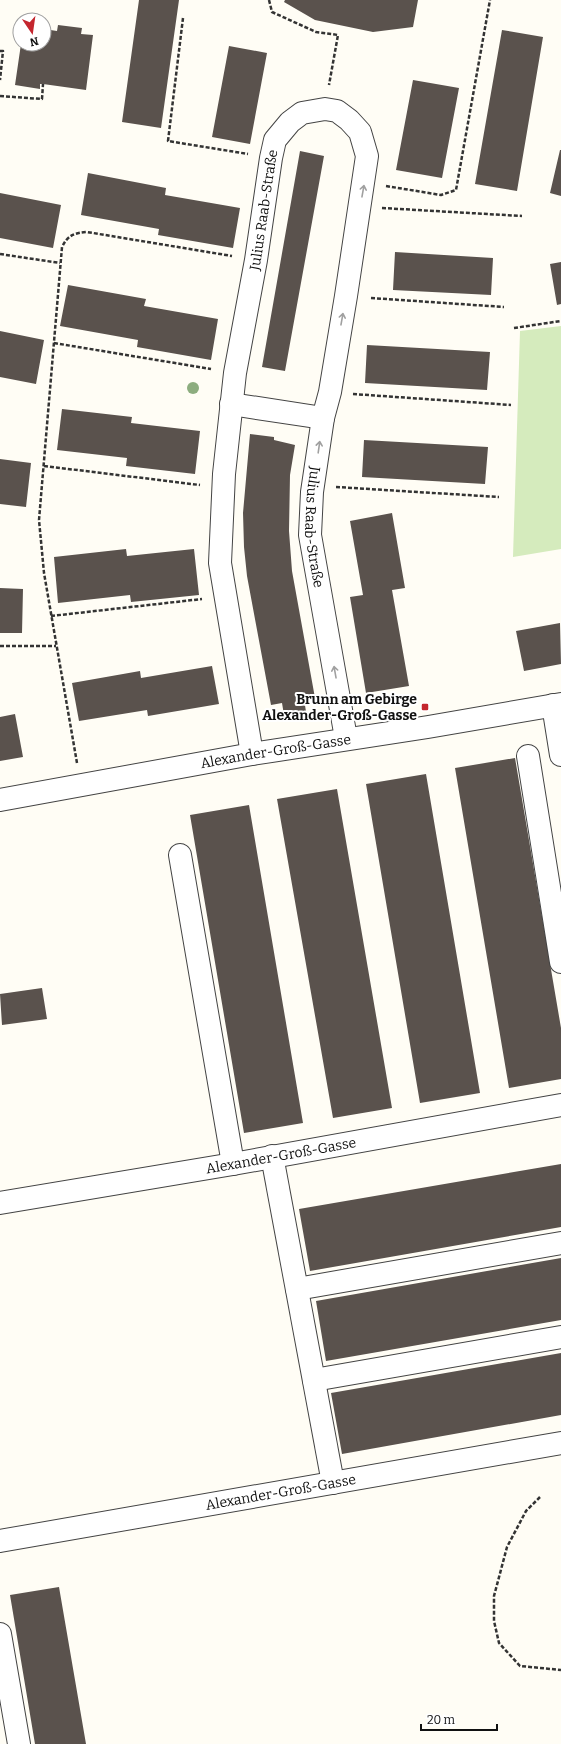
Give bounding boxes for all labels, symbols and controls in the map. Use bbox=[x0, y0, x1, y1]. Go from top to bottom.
north arrow bbox=[12, 12, 52, 52]
text: N bbox=[28, 34, 40, 49]
street label: Julius Raab-Straße bbox=[246, 148, 282, 273]
one-way arrow bbox=[359, 185, 367, 198]
one-way arrow bbox=[338, 313, 346, 326]
one-way arrow bbox=[315, 441, 323, 454]
street label: Julius Raab-Straße bbox=[301, 464, 327, 589]
one-way arrow bbox=[330, 666, 338, 679]
place label: Brunn am Gebirge Alexander-Groß-Gasse bbox=[262, 691, 417, 724]
marker: Brunn am Gebirge Alexander-Groß-Gasse bbox=[420, 702, 430, 712]
street label: Alexander-Groß-Gasse bbox=[199, 731, 352, 772]
street label: Alexander-Groß-Gasse bbox=[205, 1134, 358, 1177]
street label: Alexander-Groß-Gasse bbox=[204, 1471, 357, 1514]
scale bar bbox=[421, 1706, 497, 1732]
text: 20 m bbox=[427, 1713, 456, 1727]

